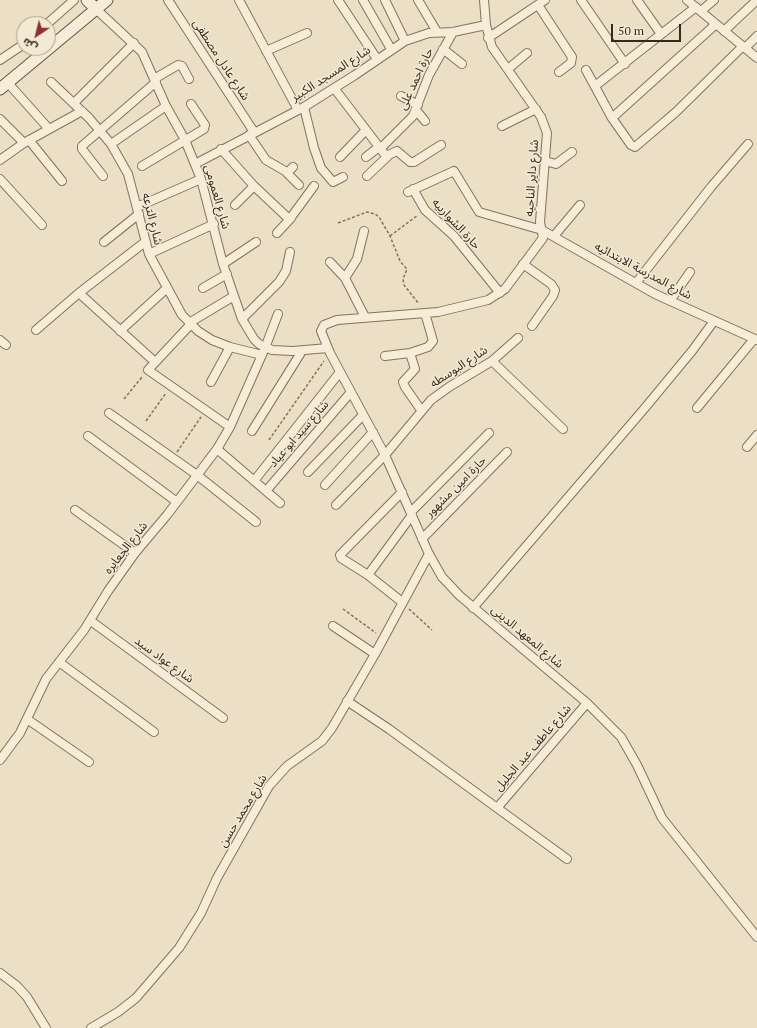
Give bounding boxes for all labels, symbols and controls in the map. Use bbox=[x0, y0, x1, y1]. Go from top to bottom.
north arrow bbox=[16, 16, 56, 56]
scale bar bbox=[613, 16, 683, 42]
street label: شارع عادل مصطفى bbox=[189, 17, 253, 103]
text: 50 m bbox=[618, 23, 644, 38]
text: ش bbox=[20, 35, 40, 55]
street label: شارع المسجد الكبير bbox=[289, 43, 373, 105]
street label: حارة احمد على bbox=[395, 46, 437, 112]
street label: شارع داير الناحيه bbox=[522, 139, 542, 217]
street label: شارع العمومى bbox=[201, 163, 233, 231]
street label: شارع الترعه bbox=[139, 192, 165, 246]
street label: حارة الشواربيه bbox=[429, 195, 483, 253]
street label: شارع المدرسة الابتدائيه bbox=[592, 239, 694, 303]
street label: شارع البوسطه bbox=[427, 343, 491, 391]
street label: شارع سيد ابو عياد bbox=[266, 398, 332, 470]
street label: حارة امين مشهور bbox=[423, 454, 489, 520]
street label: شارع الجعايره bbox=[101, 519, 151, 577]
street label: شارع المعهد الدينى bbox=[488, 603, 566, 671]
street label: شارع عواد سيد bbox=[132, 634, 196, 686]
street label: شارع عاطف عبد الجليل bbox=[491, 702, 575, 794]
street label: شارع محمد حسن bbox=[216, 772, 270, 850]

